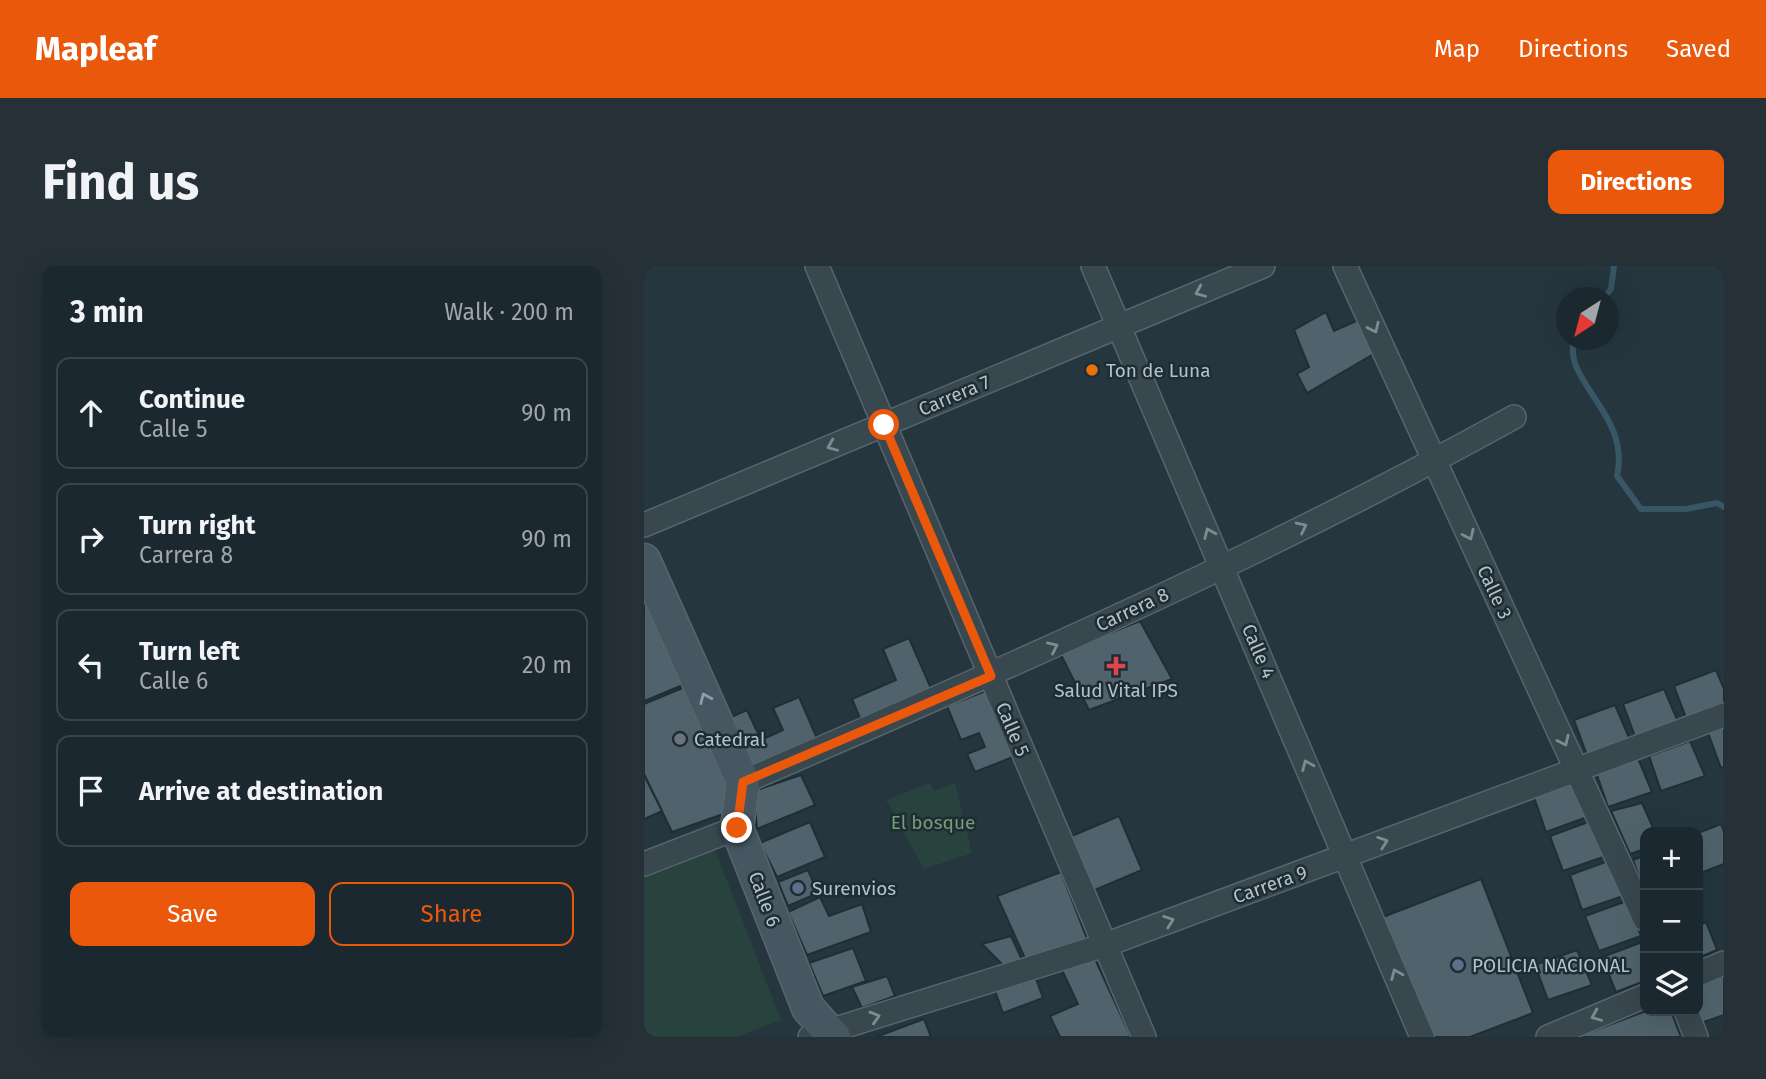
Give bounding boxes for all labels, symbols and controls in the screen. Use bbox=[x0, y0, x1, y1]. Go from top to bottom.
text: Mapleaf bbox=[35, 29, 156, 69]
text: Map bbox=[1434, 35, 1480, 63]
text: Directions bbox=[1518, 35, 1628, 63]
text: Saved bbox=[1666, 35, 1731, 63]
button: Directions bbox=[1548, 150, 1724, 214]
text: Find us bbox=[42, 153, 199, 212]
one-way arrow bbox=[1195, 284, 1207, 298]
north arrow bbox=[1556, 287, 1619, 350]
text: 3 min bbox=[70, 294, 144, 330]
text: Walk · 200 m bbox=[444, 298, 574, 326]
one-way arrow bbox=[1366, 321, 1380, 333]
place label: Ton de Luna bbox=[1106, 359, 1211, 382]
marker: Ton de Luna bbox=[1084, 362, 1100, 378]
street label: Carrera 7 bbox=[915, 370, 994, 421]
text: Continue bbox=[139, 384, 245, 415]
icon: ahead bbox=[72, 394, 110, 432]
text: 90 m bbox=[521, 399, 572, 427]
route start bbox=[868, 409, 899, 440]
text: Calle 5 bbox=[139, 415, 207, 443]
one-way arrow bbox=[827, 438, 839, 452]
text: Turn right bbox=[139, 510, 256, 541]
icon: right bbox=[72, 520, 110, 558]
one-way arrow bbox=[1295, 521, 1307, 535]
text: 90 m bbox=[521, 525, 572, 553]
one-way arrow bbox=[1203, 527, 1217, 540]
one-way arrow bbox=[1461, 528, 1475, 540]
text: Carrera 8 bbox=[139, 541, 233, 569]
street label: Calle 3 bbox=[1472, 562, 1517, 623]
street label: Carrera 8 bbox=[1092, 583, 1172, 636]
street label: Calle 4 bbox=[1237, 620, 1280, 682]
text: Turn left bbox=[139, 636, 240, 667]
one-way arrow bbox=[1045, 641, 1058, 655]
icon: left bbox=[72, 646, 110, 684]
text: 20 m bbox=[522, 651, 572, 679]
marker: Salud Vital IPS bbox=[1106, 656, 1126, 676]
text: Calle 6 bbox=[139, 667, 208, 695]
place label: Salud Vital IPS bbox=[1054, 679, 1178, 702]
one-way arrow bbox=[699, 692, 713, 705]
street label: Calle 5 bbox=[991, 699, 1034, 760]
place label: Catedral bbox=[694, 728, 766, 751]
marker: Catedral bbox=[672, 731, 688, 747]
one-way arrow bbox=[1556, 734, 1570, 747]
one-way arrow bbox=[1302, 759, 1316, 771]
icon: arrive bbox=[72, 772, 110, 810]
text: Arrive at destination bbox=[139, 776, 383, 807]
park label: El bosque bbox=[891, 811, 975, 834]
route end bbox=[721, 812, 752, 843]
map controls bbox=[1640, 827, 1703, 1016]
button: + bbox=[1640, 827, 1703, 890]
one-way arrow bbox=[1376, 836, 1388, 850]
street label: Carrera 9 bbox=[1230, 860, 1310, 908]
street label: Calle 6 bbox=[744, 868, 786, 930]
place label: Surenvios bbox=[812, 877, 896, 900]
marker: Surenvios bbox=[790, 880, 806, 896]
button: Save bbox=[70, 882, 315, 946]
button: Share bbox=[329, 882, 574, 946]
button: − bbox=[1640, 890, 1703, 953]
one-way arrow bbox=[1163, 915, 1175, 929]
button: layers bbox=[1640, 953, 1703, 1016]
place label: POLICIA NACIONAL bbox=[1472, 954, 1630, 977]
marker: POLICIA NACIONAL bbox=[1450, 957, 1466, 973]
one-way arrow bbox=[1390, 969, 1404, 981]
one-way arrow bbox=[1591, 1008, 1603, 1022]
one-way arrow bbox=[869, 1010, 881, 1025]

